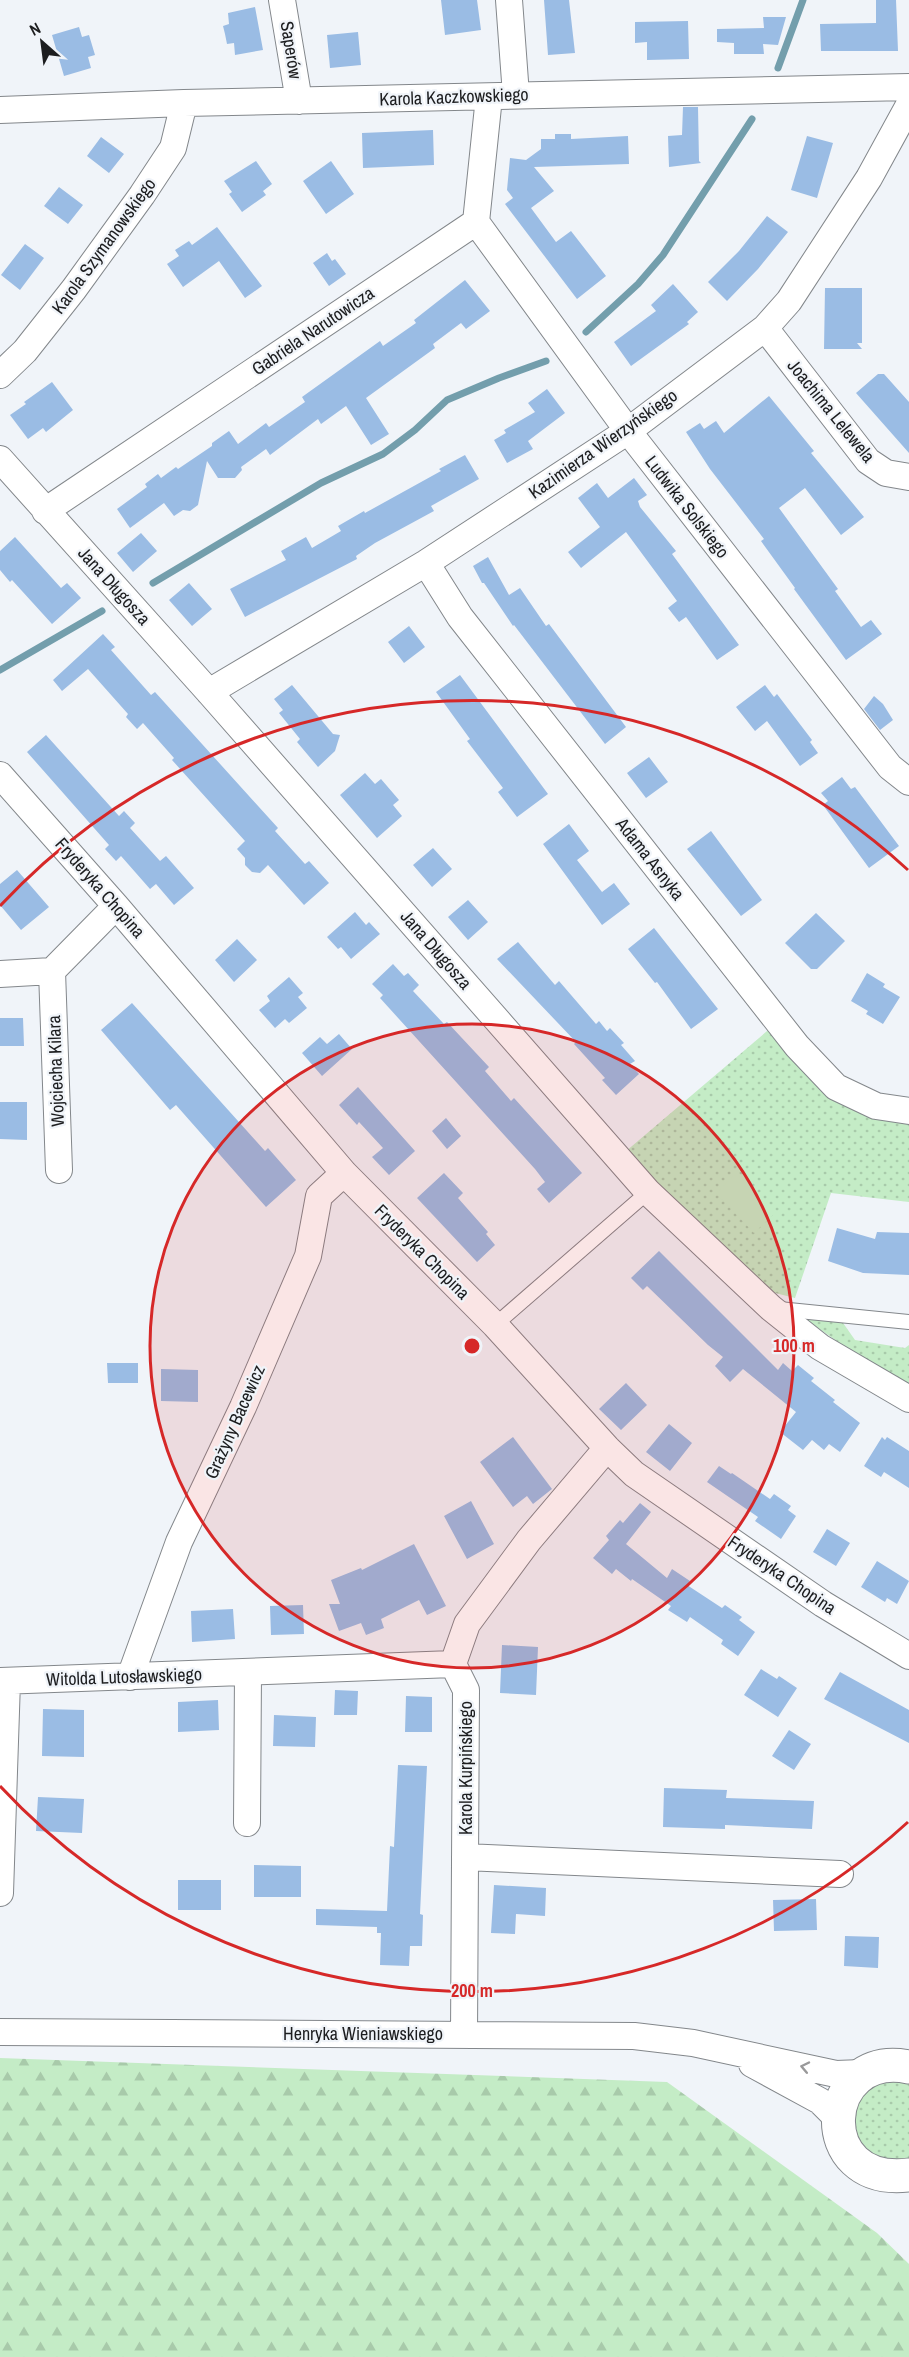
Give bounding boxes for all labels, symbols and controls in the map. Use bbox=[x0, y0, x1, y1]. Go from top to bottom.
north arrow bbox=[12, 12, 72, 72]
text: N bbox=[26, 17, 44, 41]
street label: Saperów bbox=[275, 19, 308, 81]
street label: Karola Kaczkowskiego bbox=[379, 81, 529, 112]
street label: Karola Szymanowskiego bbox=[46, 173, 161, 319]
street label: Gabriela Narutowicza bbox=[247, 280, 379, 381]
street label: Joachima Lelewela bbox=[782, 354, 881, 468]
street label: Kazimierza Wierzyńskiego bbox=[523, 383, 682, 504]
street label: Ludwika Solskiego bbox=[639, 450, 735, 563]
street label: Jana Długosza bbox=[72, 541, 156, 630]
street label: Adama Asnyka bbox=[610, 811, 691, 905]
street label: Fryderyka Chopina bbox=[50, 832, 151, 943]
street label: Jana Długosza bbox=[395, 905, 478, 995]
street label: Wojciecha Kilara bbox=[41, 1015, 70, 1127]
street label: Fryderyka Chopina bbox=[369, 1198, 476, 1305]
text: 100 m bbox=[773, 1333, 815, 1358]
centre of rings bbox=[462, 1336, 482, 1356]
street label: Grażyny Bacewicz bbox=[198, 1361, 271, 1483]
street label: Fryderyka Chopina bbox=[723, 1529, 841, 1620]
street label: Witolda Lutosławskiego bbox=[46, 1661, 202, 1692]
street label: Karola Kurpińskiego bbox=[453, 1701, 478, 1835]
text: 200 m bbox=[451, 1978, 493, 2003]
street label: Henryka Wieniawskiego bbox=[283, 2021, 443, 2046]
one-way arrow bbox=[800, 2061, 810, 2074]

